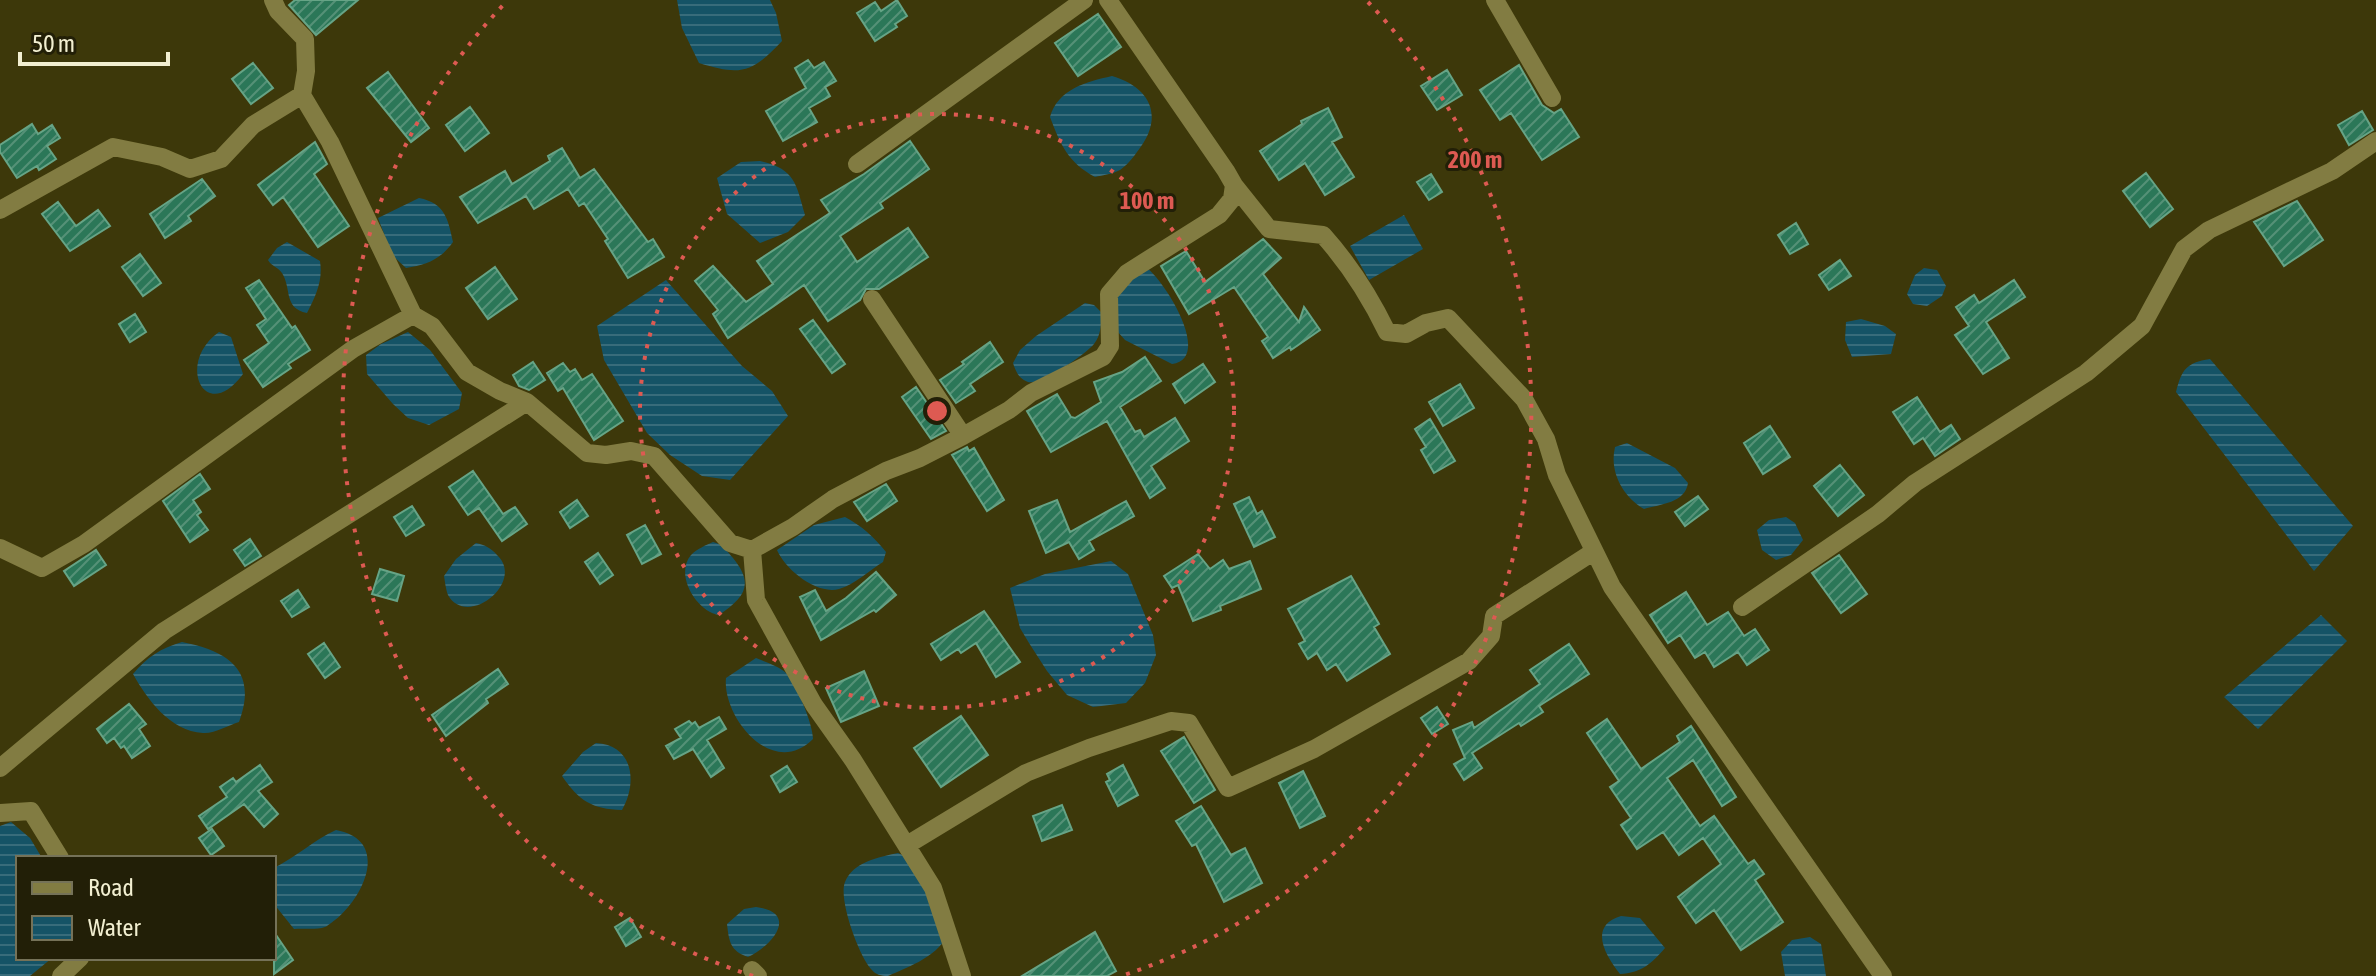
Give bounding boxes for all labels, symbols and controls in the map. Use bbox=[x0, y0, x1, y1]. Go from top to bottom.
scale bar bbox=[20, 16, 168, 66]
text: 50 m bbox=[32, 30, 75, 57]
text: 200 m bbox=[1448, 146, 1502, 173]
text: 100 m bbox=[1120, 187, 1174, 214]
centre of rings bbox=[923, 397, 951, 425]
legend bbox=[16, 856, 276, 960]
text: Road bbox=[88, 874, 134, 901]
text: Water bbox=[88, 914, 141, 941]

